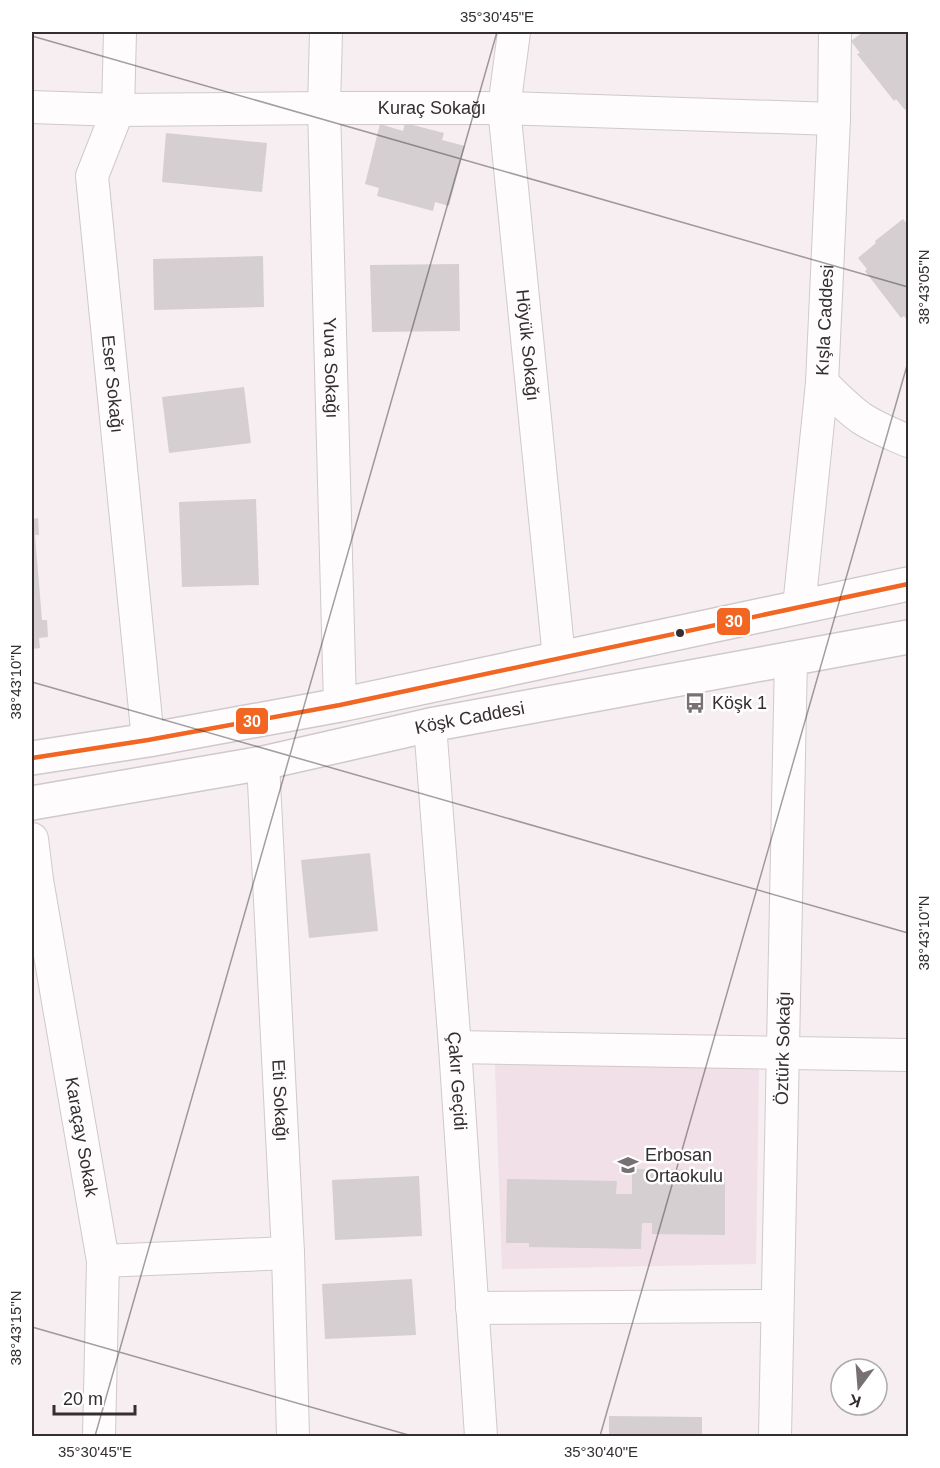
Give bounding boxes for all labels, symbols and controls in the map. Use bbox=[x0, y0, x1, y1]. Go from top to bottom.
text: 35°30'45"E bbox=[460, 8, 534, 25]
street label: Kuraç Sokağı bbox=[378, 98, 486, 118]
text: 38°43'05"N bbox=[915, 249, 932, 325]
street label: Kışla Caddesi bbox=[812, 264, 837, 376]
street label: Höyük Sokağı bbox=[512, 288, 543, 402]
street label: Yuva Sokağı bbox=[320, 317, 342, 419]
street label: Eser Sokağı bbox=[98, 334, 127, 434]
line badge: 30 bbox=[716, 607, 751, 636]
text: 30 bbox=[725, 613, 743, 630]
unlabelled marker bbox=[674, 627, 686, 639]
text: 38°43'10"N bbox=[7, 644, 24, 720]
bus stop icon: Köşk 1 bbox=[683, 691, 707, 715]
place label: Köşk 1 bbox=[712, 693, 767, 713]
street label: Köşk Caddesi bbox=[413, 698, 526, 738]
line badge: 30 bbox=[235, 707, 269, 735]
text: 30 bbox=[243, 713, 261, 730]
text: 38°43'10"N bbox=[915, 895, 932, 971]
street label: Öztürk Sokağı bbox=[772, 991, 794, 1105]
street label: Çakır Geçidi bbox=[444, 1031, 471, 1131]
street label: Eti Sokağı bbox=[268, 1059, 292, 1142]
street label: Karaçay Sokak bbox=[61, 1075, 102, 1199]
place label: Erbosan Ortaokulu bbox=[645, 1145, 723, 1186]
school or university icon: Erbosan Ortaokulu bbox=[616, 1153, 640, 1177]
text: 38°43'15"N bbox=[7, 1290, 24, 1366]
north arrow bbox=[829, 1357, 889, 1417]
scale bar bbox=[54, 1378, 135, 1416]
text: 20 m bbox=[63, 1389, 103, 1409]
text: K bbox=[847, 1391, 863, 1411]
text: 35°30'45"E bbox=[58, 1443, 132, 1460]
text: 35°30'40"E bbox=[564, 1443, 638, 1460]

